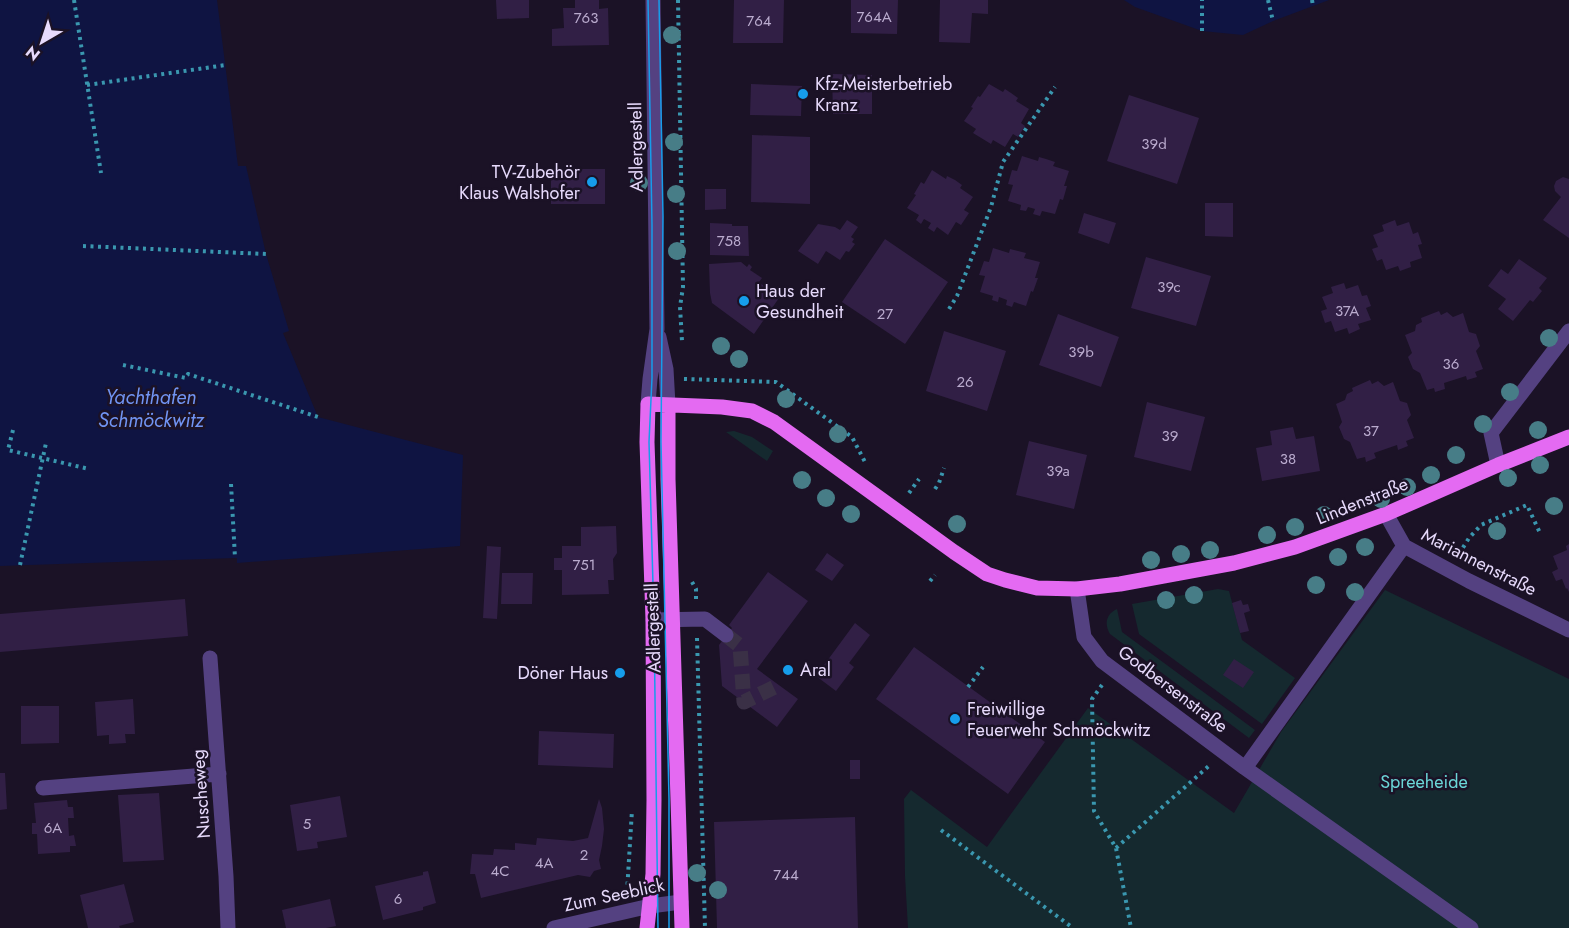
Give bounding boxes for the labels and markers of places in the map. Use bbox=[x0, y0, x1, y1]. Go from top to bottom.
place label: Kfz-Meisterbetrieb Kranz bbox=[815, 71, 952, 118]
marker: Kfz-Meisterbetrieb Kranz bbox=[796, 87, 810, 101]
place label: TV-Zubehör Klaus Walshofer bbox=[459, 159, 581, 206]
marker: TV-Zubehör Klaus Walshofer bbox=[585, 175, 599, 189]
place label: Haus der Gesundheit bbox=[756, 278, 844, 325]
marker: Haus der Gesundheit bbox=[737, 294, 751, 308]
place label: Aral bbox=[800, 657, 831, 683]
place label: Döner Haus bbox=[517, 660, 608, 686]
marker: Aral bbox=[781, 663, 795, 677]
marker: Döner Haus bbox=[613, 666, 627, 680]
place label: Freiwillige Feuerwehr Schmöckwitz bbox=[967, 696, 1151, 743]
marker: Freiwillige Feuerwehr Schmöckwitz bbox=[948, 712, 962, 726]

